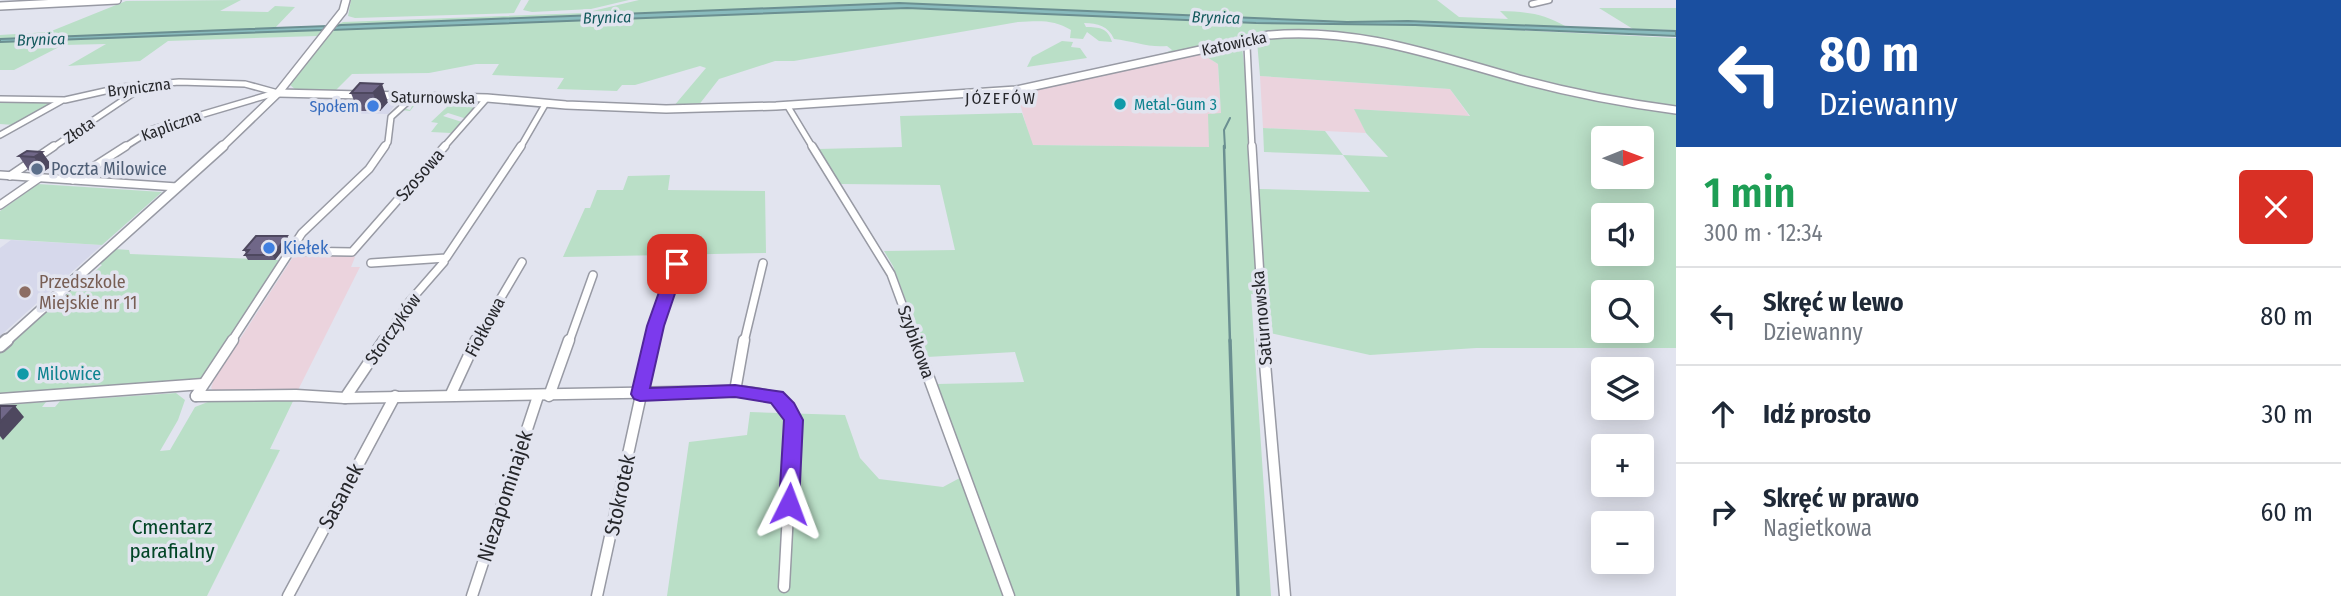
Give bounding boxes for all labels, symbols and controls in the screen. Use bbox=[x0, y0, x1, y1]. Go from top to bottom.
water label: Brynica bbox=[582, 7, 632, 28]
water label: Brynica bbox=[1191, 7, 1241, 28]
text: 80 m bbox=[1819, 25, 1919, 84]
street label: Katowicka bbox=[1200, 27, 1269, 60]
icon: left bbox=[1704, 28, 1795, 119]
water label: Brynica bbox=[16, 29, 66, 50]
street label: Bryniczna bbox=[106, 74, 172, 101]
text: Dziewanny bbox=[1819, 85, 1958, 123]
street label: Saturnowska bbox=[391, 87, 475, 108]
district label: JÓZEFÓW bbox=[965, 89, 1037, 108]
place label: Metal-Gum 3 bbox=[1134, 95, 1217, 114]
marker: Metal-Gum 3 bbox=[1112, 96, 1128, 112]
place label: Społem bbox=[309, 97, 359, 116]
marker: Społem bbox=[365, 98, 381, 114]
street label: Kapliczna bbox=[139, 106, 204, 145]
street label: Złota bbox=[60, 113, 98, 148]
north arrow bbox=[1591, 126, 1654, 189]
map controls bbox=[1591, 126, 1654, 574]
street label: Szosowa bbox=[391, 144, 449, 206]
place label: Poczta Milowice bbox=[51, 158, 167, 180]
marker: Poczta Milowice bbox=[29, 161, 45, 177]
text: 1 min bbox=[1704, 168, 1795, 218]
button: close bbox=[2239, 170, 2313, 244]
button: sound bbox=[1591, 203, 1654, 266]
text: 300 m · 12:34 bbox=[1704, 219, 1823, 247]
pin bbox=[647, 234, 707, 294]
place label: Kiełek bbox=[283, 237, 329, 259]
marker: Kiełek bbox=[261, 240, 277, 256]
icon: arrive bbox=[658, 245, 696, 283]
street label: Saturnowska bbox=[1247, 270, 1277, 366]
place label: Przedszkole Miejskie nr 11 bbox=[39, 271, 137, 314]
button: search bbox=[1591, 280, 1654, 343]
marker: Przedszkole Miejskie nr 11 bbox=[17, 284, 33, 300]
text: Skręć w lewo bbox=[1763, 287, 1904, 318]
street label: Storczyków bbox=[360, 289, 426, 369]
street label: Fiołkowa bbox=[460, 293, 510, 361]
icon: left bbox=[1704, 297, 1742, 335]
text: 80 m bbox=[2260, 301, 2313, 332]
street label: Szybikowa bbox=[893, 302, 939, 382]
text: Dziewanny bbox=[1763, 318, 1863, 346]
button: layers bbox=[1591, 357, 1654, 420]
place label: Milowice bbox=[37, 363, 101, 385]
marker: Milowice bbox=[15, 366, 31, 382]
icon: ahead bbox=[1704, 395, 1742, 433]
text: Idź prosto bbox=[1763, 399, 1871, 430]
text: 30 m bbox=[2262, 399, 2313, 430]
street label: Niezapominajek bbox=[471, 427, 539, 565]
button: + bbox=[1591, 434, 1654, 497]
street label: Stokrotek bbox=[599, 452, 641, 538]
street label: Sasanek bbox=[313, 458, 369, 533]
position arrow bbox=[752, 467, 826, 541]
text: Skręć w prawo bbox=[1763, 483, 1919, 514]
icon: right bbox=[1704, 493, 1742, 531]
text: 60 m bbox=[2260, 497, 2313, 528]
button: − bbox=[1591, 511, 1654, 574]
park label: Cmentarz parafialny bbox=[129, 514, 215, 564]
text: Nagietkowa bbox=[1763, 514, 1872, 542]

